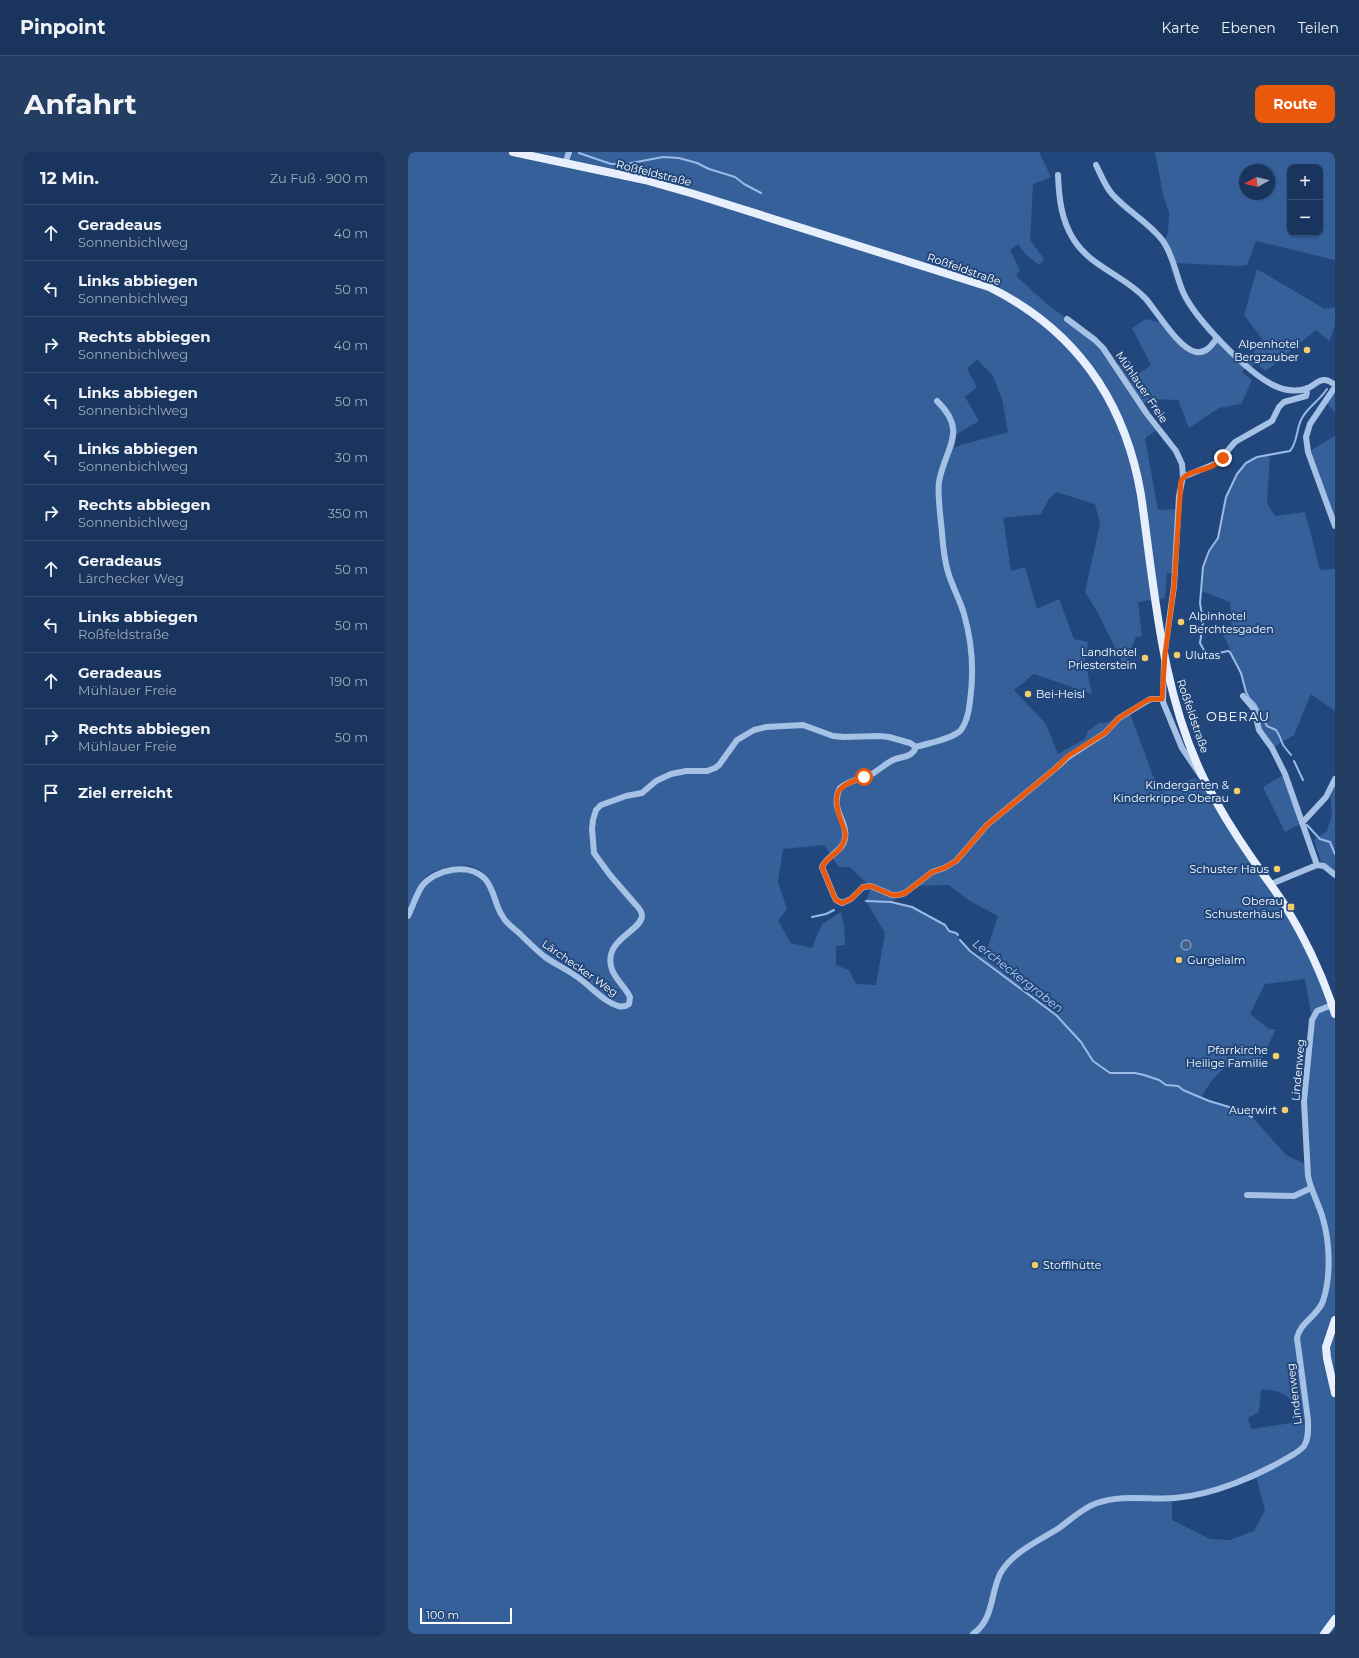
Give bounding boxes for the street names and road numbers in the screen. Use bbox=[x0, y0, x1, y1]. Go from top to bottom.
street label: Roßfeldstraße bbox=[615, 157, 693, 189]
street label: Roßfeldstraße bbox=[925, 250, 1003, 288]
street label: Mühlauer Freie bbox=[1113, 348, 1171, 426]
street label: Roßfeldstraße bbox=[1174, 677, 1212, 755]
street label: Lärchecker Weg bbox=[539, 937, 621, 999]
street label: Lindenweg bbox=[1288, 1039, 1308, 1101]
street label: Lindenweg bbox=[1283, 1362, 1305, 1426]

